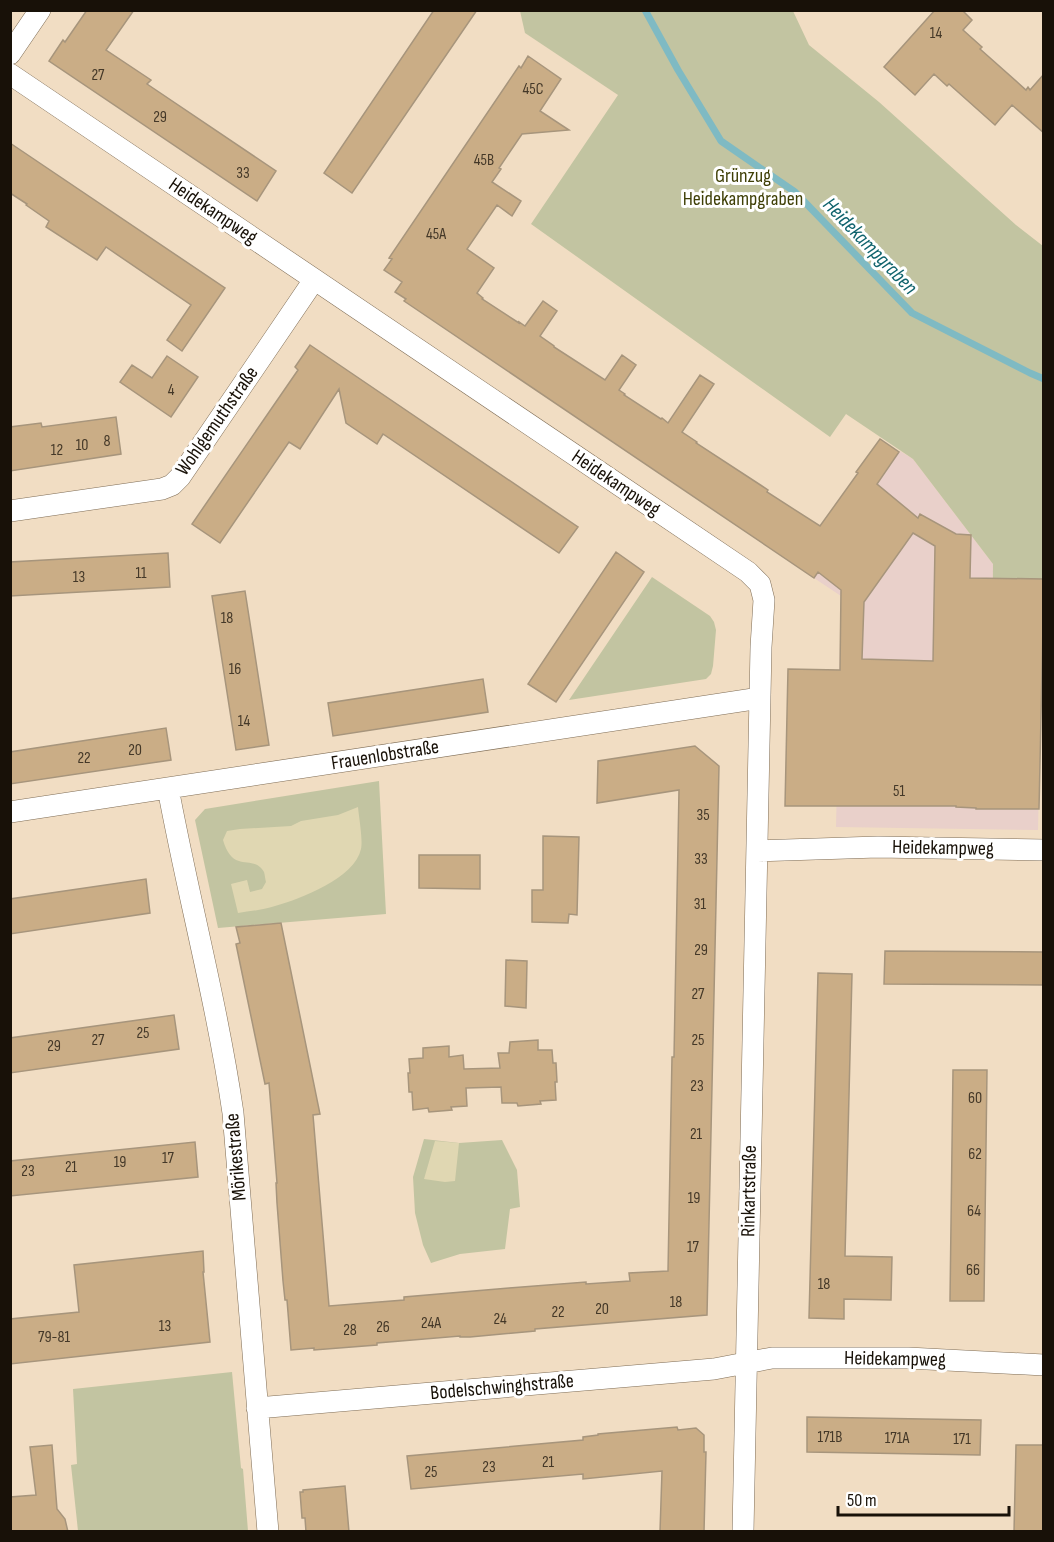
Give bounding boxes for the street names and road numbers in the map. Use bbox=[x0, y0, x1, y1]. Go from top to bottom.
street label: Heidekampweg bbox=[164, 173, 262, 249]
street label: Wohlgemuthstraße bbox=[170, 362, 264, 480]
street label: Heidekampweg bbox=[567, 445, 665, 521]
street label: Frauenlobstraße bbox=[329, 735, 441, 775]
street label: Heidekampweg bbox=[892, 835, 994, 861]
street label: Mörikestraße bbox=[220, 1112, 252, 1202]
street label: Rinkartstraße bbox=[736, 1145, 762, 1237]
street label: Heidekampweg bbox=[844, 1346, 946, 1372]
street label: Bodelschwinghstraße bbox=[429, 1369, 575, 1405]

